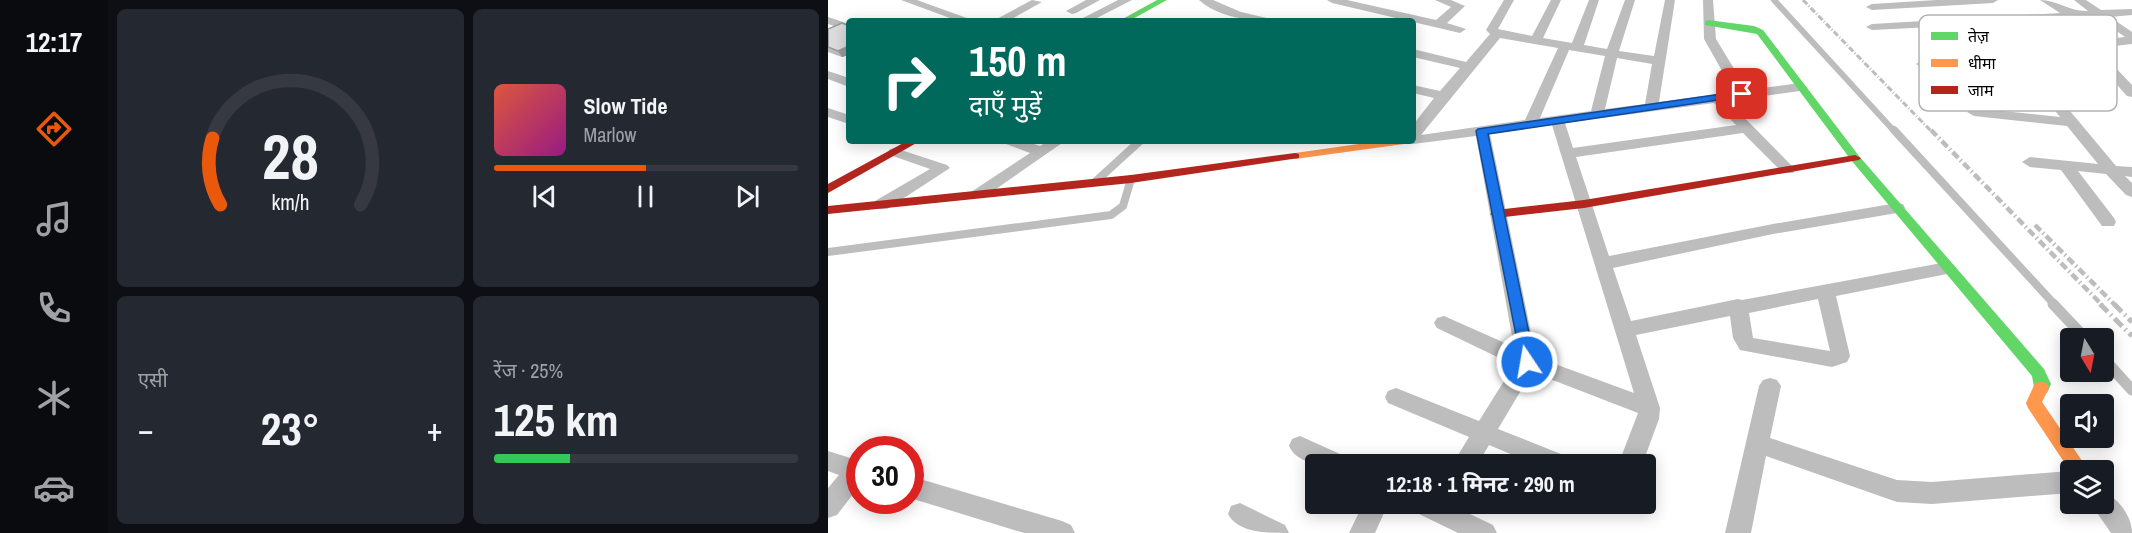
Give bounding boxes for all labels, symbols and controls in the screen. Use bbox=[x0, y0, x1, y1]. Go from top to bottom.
legend bbox=[1919, 15, 2117, 111]
text: 12:17 bbox=[26, 24, 82, 60]
text: तेज़ bbox=[1968, 25, 1990, 47]
text: 150 m bbox=[969, 33, 1067, 89]
icon: right bbox=[870, 42, 948, 120]
text: धीमा bbox=[1968, 52, 1997, 74]
pin bbox=[1716, 68, 1767, 119]
icon: arrive bbox=[1725, 77, 1758, 110]
text: जाम bbox=[1968, 79, 1994, 101]
text: दाएँ मुड़ें bbox=[969, 87, 1042, 123]
text: Slow Tide bbox=[584, 91, 667, 121]
icon: directions bbox=[33, 108, 75, 150]
text: 28 bbox=[262, 114, 319, 198]
text: Marlow bbox=[584, 121, 636, 148]
icon: previous bbox=[528, 180, 561, 213]
icon: pause bbox=[629, 180, 662, 213]
icon: next bbox=[731, 180, 764, 213]
text: km/h bbox=[271, 189, 309, 218]
icon: music bbox=[33, 198, 75, 240]
icon: phone bbox=[33, 287, 75, 329]
north arrow bbox=[2060, 328, 2114, 382]
map controls bbox=[2060, 328, 2114, 514]
position arrow bbox=[1495, 330, 1559, 394]
text: रेंज · 25% bbox=[494, 357, 563, 384]
text: एसी bbox=[138, 366, 168, 393]
icon: climate bbox=[33, 377, 75, 419]
text: 125 km bbox=[494, 389, 619, 450]
button: sound bbox=[2060, 394, 2114, 448]
text: 23° bbox=[261, 398, 320, 459]
text: − bbox=[138, 407, 154, 451]
text: + bbox=[427, 407, 442, 451]
speed limit sign: 30 bbox=[846, 436, 924, 514]
button: layers bbox=[2060, 460, 2114, 514]
icon: car bbox=[33, 467, 75, 509]
text: 12:18 · 1 मिनट · 290 m bbox=[1386, 469, 1575, 499]

